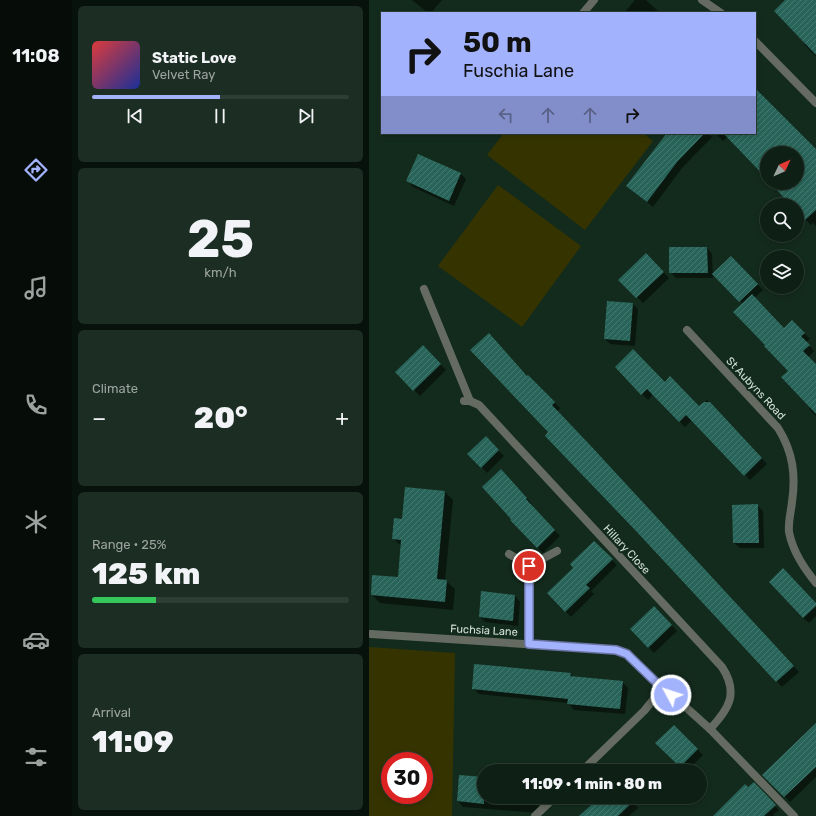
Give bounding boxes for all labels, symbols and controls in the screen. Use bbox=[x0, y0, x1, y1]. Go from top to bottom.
text: 50 m bbox=[463, 26, 532, 59]
icon: right bbox=[397, 28, 449, 80]
text: 11:08 bbox=[12, 45, 60, 67]
text: Static Love bbox=[152, 49, 236, 67]
text: Fuschia Lane bbox=[463, 60, 574, 82]
text: Velvet Ray bbox=[152, 67, 215, 82]
icon: left bbox=[495, 104, 517, 126]
icon: ahead bbox=[537, 104, 559, 126]
icon: ahead bbox=[579, 104, 601, 126]
icon: right bbox=[621, 104, 643, 126]
icon: previous bbox=[124, 105, 146, 127]
icon: pause bbox=[209, 105, 231, 127]
icon: next bbox=[295, 105, 317, 127]
north arrow bbox=[760, 146, 804, 190]
map controls bbox=[760, 146, 804, 294]
icon: directions bbox=[22, 156, 50, 184]
button: search bbox=[760, 198, 804, 242]
text: 25 bbox=[187, 208, 254, 270]
button: layers bbox=[760, 250, 804, 294]
text: km/h bbox=[204, 265, 237, 280]
icon: music bbox=[22, 274, 50, 302]
street label: St Aubyns Road bbox=[723, 354, 788, 422]
text: Climate bbox=[92, 381, 138, 396]
icon: phone bbox=[22, 391, 50, 419]
text: 20° bbox=[194, 400, 248, 436]
text: − bbox=[92, 405, 106, 432]
text: + bbox=[335, 405, 349, 432]
icon: climate bbox=[22, 508, 50, 536]
street label: Hillary Close bbox=[601, 522, 653, 577]
text: Range · 25% bbox=[92, 537, 167, 552]
pin bbox=[512, 549, 546, 583]
icon: arrive bbox=[518, 555, 540, 577]
text: 125 km bbox=[92, 556, 200, 592]
street label: Fuchsia Lane bbox=[450, 622, 518, 639]
icon: car bbox=[22, 626, 50, 654]
position arrow bbox=[650, 674, 692, 716]
text: Arrival bbox=[92, 705, 131, 720]
text: 11:09 bbox=[92, 724, 174, 760]
icon: filters bbox=[22, 743, 50, 771]
speed limit sign: 30 bbox=[381, 752, 433, 804]
text: 11:09 · 1 min · 80 m bbox=[522, 775, 662, 793]

